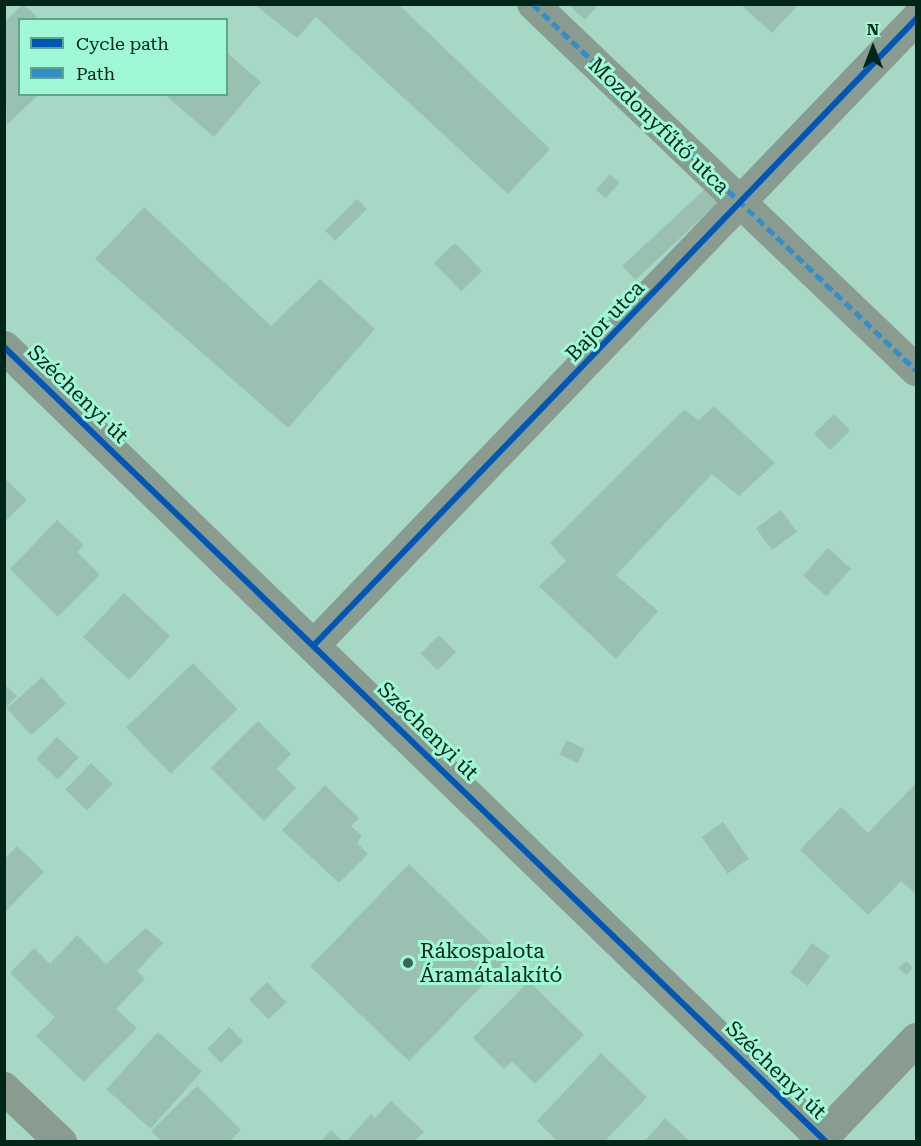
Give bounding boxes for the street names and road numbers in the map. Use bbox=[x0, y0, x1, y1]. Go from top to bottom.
street label: Mozdonyfűtő utca bbox=[583, 52, 735, 200]
street label: Bajor utca bbox=[560, 275, 650, 367]
street label: Széchenyi út bbox=[22, 340, 134, 448]
street label: Széchenyi út bbox=[372, 677, 484, 785]
street label: Széchenyi út bbox=[720, 1016, 832, 1124]

